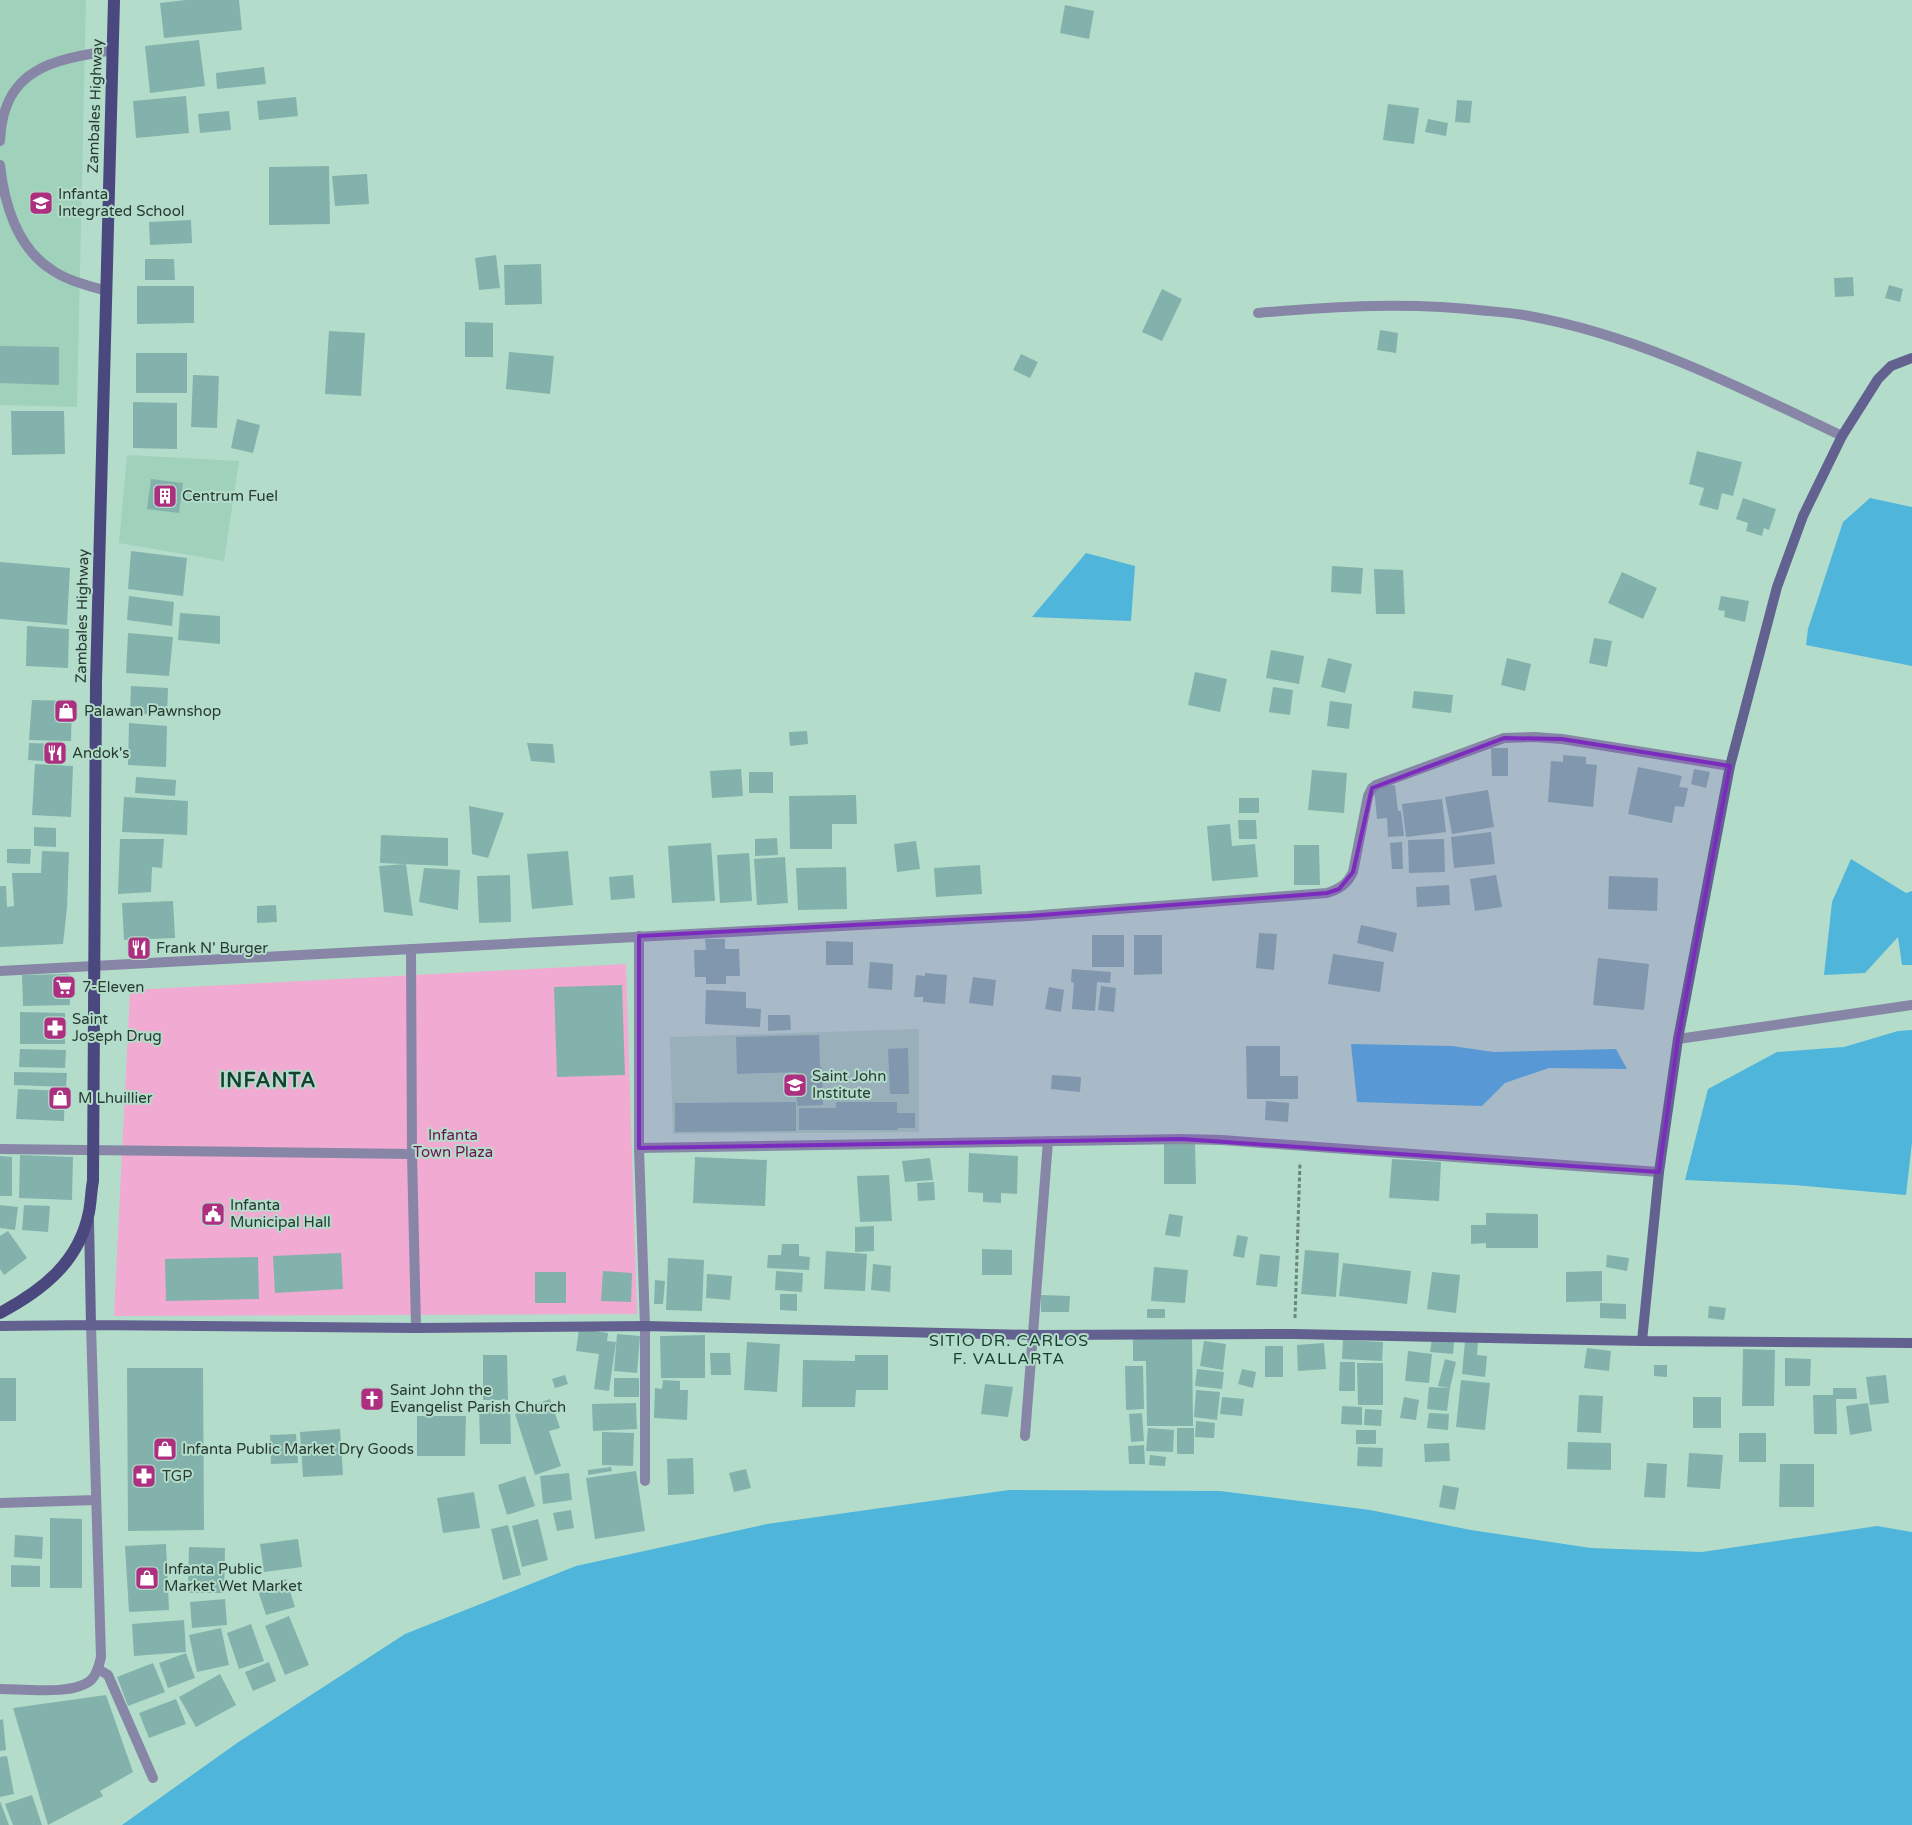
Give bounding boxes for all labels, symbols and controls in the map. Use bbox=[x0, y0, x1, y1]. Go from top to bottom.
street label: Zambales Highway bbox=[84, 38, 106, 174]
place label: Infanta Integrated School bbox=[58, 185, 184, 220]
school or university icon: Infanta Integrated School bbox=[28, 190, 54, 216]
building icon: Centrum Fuel bbox=[152, 483, 178, 509]
place label: Centrum Fuel bbox=[182, 487, 278, 505]
street label: Zambales Highway bbox=[72, 549, 92, 683]
shop icon: Palawan Pawnshop bbox=[53, 698, 79, 724]
place label: Palawan Pawnshop bbox=[84, 702, 221, 720]
restaurant icon: Andok's bbox=[42, 740, 68, 766]
place label: Andok's bbox=[72, 744, 130, 762]
restaurant icon: Frank N' Burger bbox=[126, 935, 152, 961]
place label: Frank N' Burger bbox=[156, 939, 268, 957]
supermarket icon: 7-Eleven bbox=[51, 974, 77, 1000]
place label: 7-Eleven bbox=[82, 978, 144, 996]
place label: Saint Joseph Drug bbox=[72, 1010, 162, 1045]
pharmacy icon: Saint Joseph Drug bbox=[42, 1015, 68, 1041]
place label: Saint John Institute bbox=[812, 1067, 886, 1102]
district label: INFANTA bbox=[220, 1069, 316, 1093]
school or university icon: Saint John Institute bbox=[782, 1072, 808, 1098]
shop icon: M Lhuillier bbox=[47, 1085, 73, 1111]
place label: M Lhuillier bbox=[78, 1089, 153, 1107]
park label: Infanta Town Plaza bbox=[413, 1126, 493, 1161]
place label: Infanta Municipal Hall bbox=[230, 1196, 331, 1231]
public building icon: Infanta Municipal Hall bbox=[200, 1201, 226, 1227]
district label: SITIO DR. CARLOS F. VALLARTA bbox=[929, 1331, 1089, 1369]
place label: Saint John the Evangelist Parish Church bbox=[390, 1381, 566, 1416]
church icon: Saint John the Evangelist Parish Church bbox=[359, 1386, 385, 1412]
shop icon: Infanta Public Market Dry Goods bbox=[152, 1436, 178, 1462]
place label: Infanta Public Market Dry Goods bbox=[182, 1440, 414, 1458]
pharmacy icon: TGP bbox=[131, 1463, 157, 1489]
place label: TGP bbox=[162, 1467, 192, 1485]
place label: Infanta Public Market Wet Market bbox=[164, 1560, 303, 1595]
shop icon: Infanta Public Market Wet Market bbox=[134, 1565, 160, 1591]

